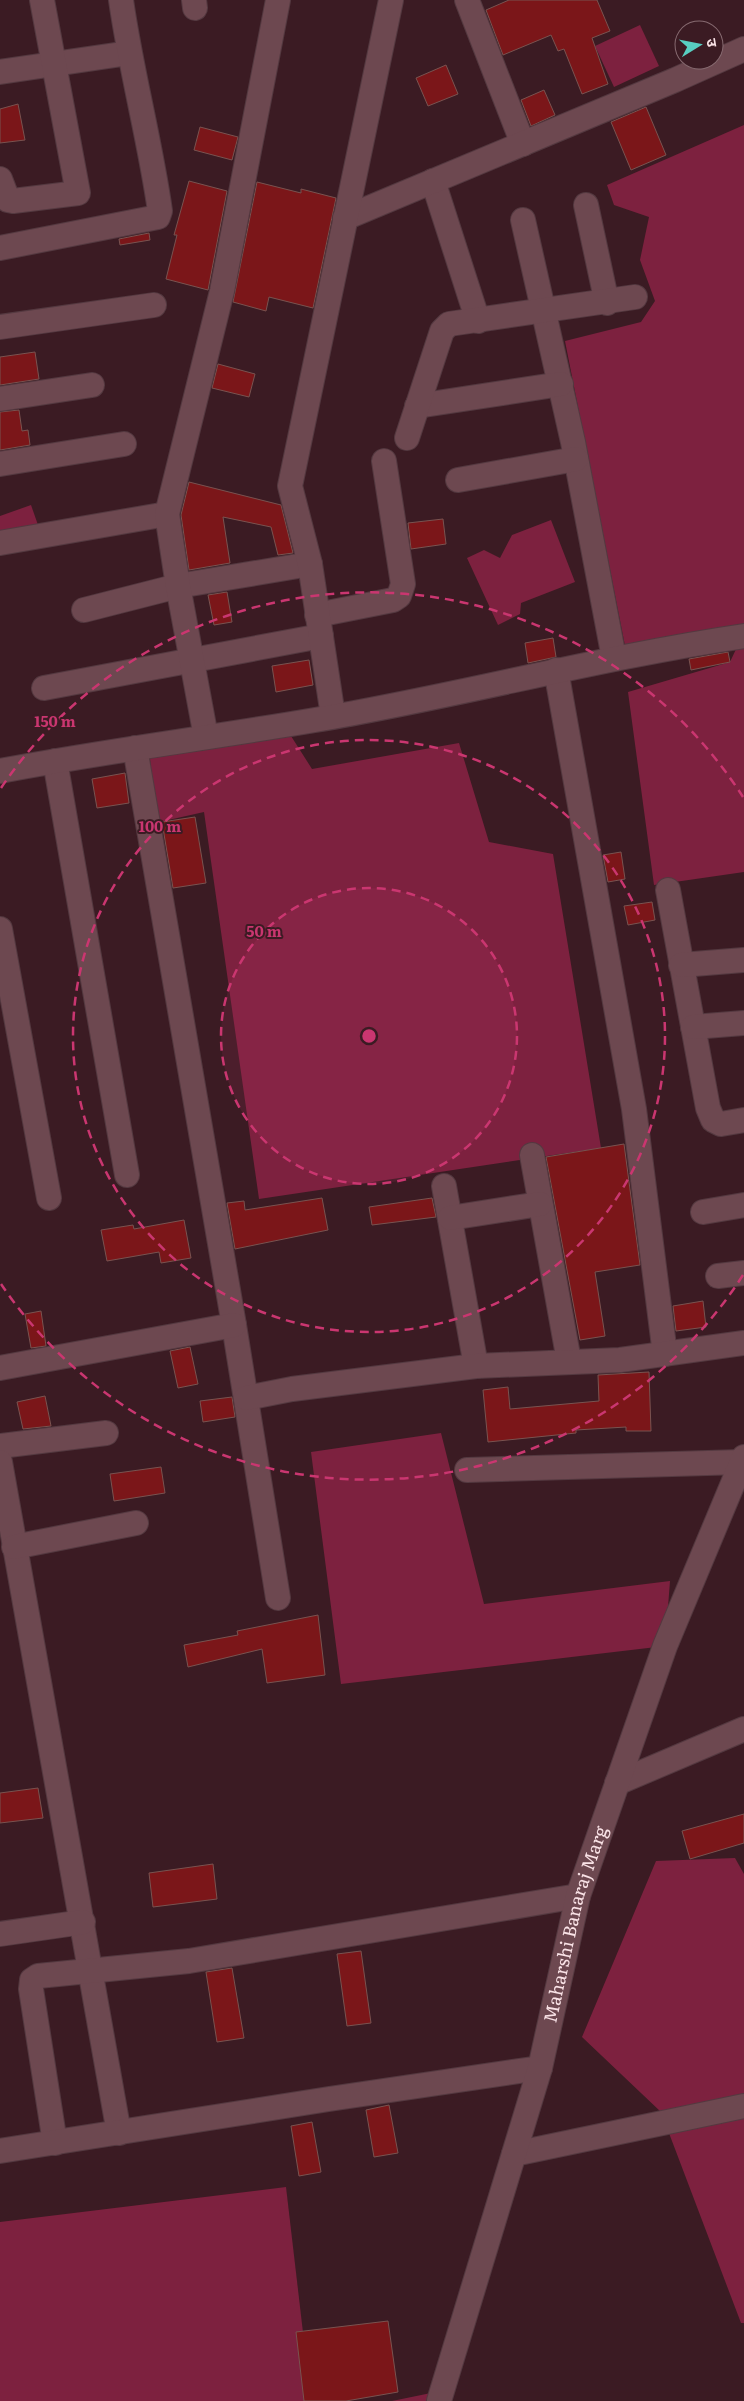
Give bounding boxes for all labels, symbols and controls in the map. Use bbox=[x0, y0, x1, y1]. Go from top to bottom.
north arrow bbox=[674, 20, 724, 70]
text: उ bbox=[702, 37, 723, 49]
text: 150 m bbox=[34, 709, 76, 732]
text: 100 m bbox=[139, 814, 181, 837]
text: 50 m bbox=[246, 919, 282, 942]
centre of rings bbox=[360, 1027, 378, 1045]
street label: Maharshi Banaraj Marg bbox=[535, 1821, 614, 2025]

